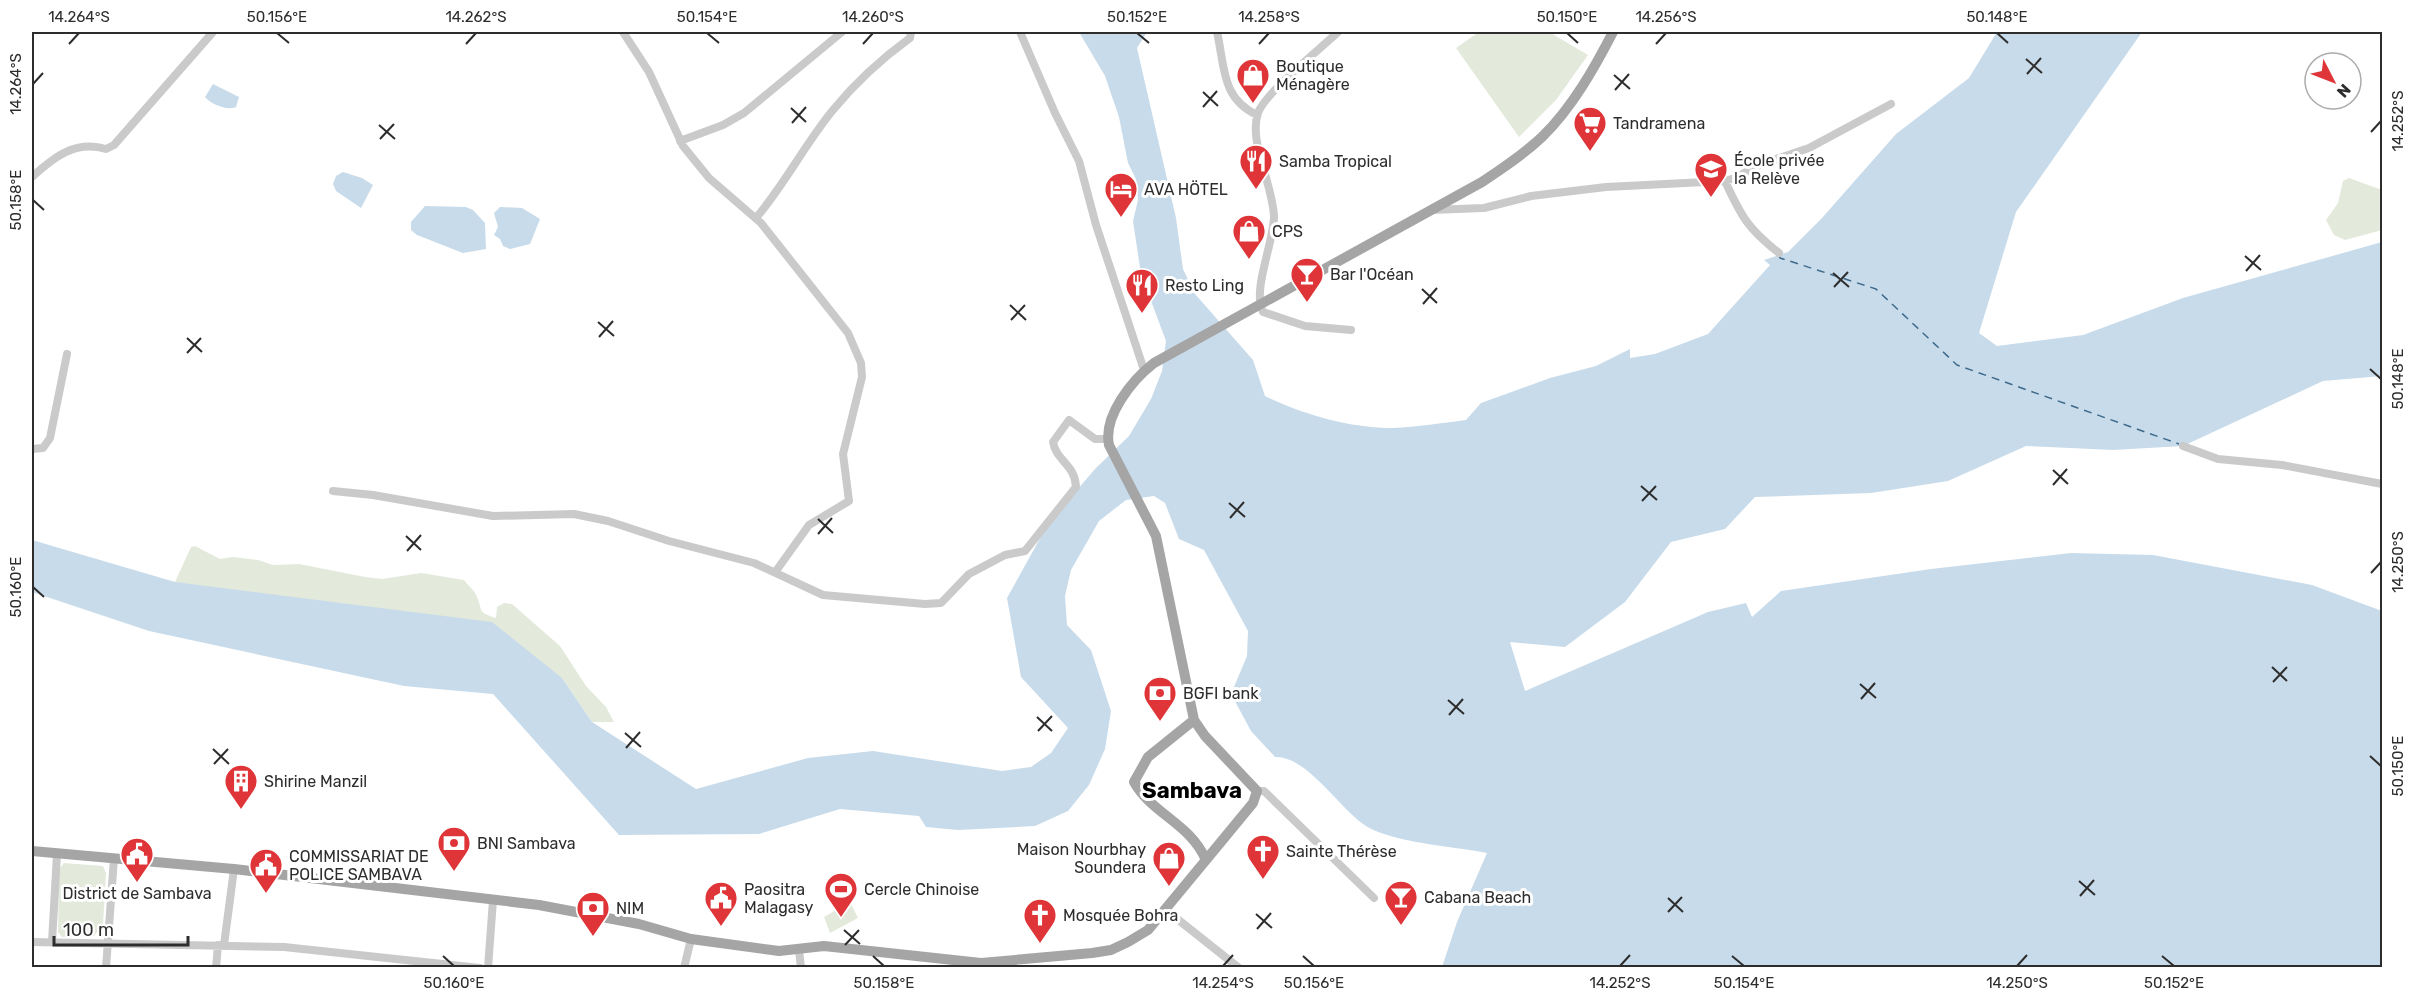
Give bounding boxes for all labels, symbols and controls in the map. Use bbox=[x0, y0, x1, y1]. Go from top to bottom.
text: 14.264°S bbox=[48, 8, 110, 26]
text: 50.156°E bbox=[247, 8, 307, 26]
text: 14.262°S bbox=[445, 8, 507, 26]
text: 50.154°E bbox=[677, 8, 737, 26]
text: 14.260°S bbox=[842, 8, 904, 26]
text: 50.152°E bbox=[1107, 8, 1167, 26]
text: 14.258°S bbox=[1238, 8, 1300, 26]
text: 50.150°E bbox=[1537, 8, 1597, 26]
text: 14.256°S bbox=[1635, 8, 1697, 26]
text: 50.148°E bbox=[1966, 8, 2028, 26]
north arrow bbox=[2303, 51, 2363, 111]
text: 14.264°S bbox=[7, 53, 25, 115]
shop icon: Boutique Ménagère bbox=[1235, 57, 1271, 104]
place label: Boutique Ménagère bbox=[1276, 57, 1350, 94]
text: N bbox=[2333, 80, 2355, 101]
text: 14.252°S bbox=[2389, 91, 2407, 151]
supermarket icon: Tandramena bbox=[1572, 105, 1608, 152]
place label: Tandramena bbox=[1613, 114, 1705, 133]
restaurant icon: Samba Tropical bbox=[1238, 143, 1274, 190]
school or university icon: École privée la Relève bbox=[1693, 151, 1729, 198]
place label: École privée la Relève bbox=[1734, 151, 1824, 188]
place label: Samba Tropical bbox=[1279, 152, 1392, 171]
text: 50.158°E bbox=[7, 170, 25, 230]
hotel icon: AVA HÖTEL bbox=[1103, 171, 1139, 218]
place label: AVA HÖTEL bbox=[1144, 180, 1228, 199]
shop icon: CPS bbox=[1231, 213, 1267, 260]
place label: CPS bbox=[1272, 222, 1303, 241]
bar icon: Bar l'Océan bbox=[1289, 256, 1325, 303]
place label: Bar l'Océan bbox=[1330, 265, 1414, 284]
restaurant icon: Resto Ling bbox=[1124, 267, 1160, 314]
place label: Resto Ling bbox=[1165, 276, 1244, 295]
text: 50.148°E bbox=[2389, 348, 2407, 410]
text: 14.250°S bbox=[2389, 531, 2407, 593]
text: 50.160°E bbox=[7, 557, 25, 617]
bank icon: BGFI bank bbox=[1142, 675, 1178, 722]
place label: BGFI bank bbox=[1183, 684, 1259, 703]
text: 50.150°E bbox=[2389, 736, 2407, 796]
building icon: Shirine Manzil bbox=[223, 763, 259, 810]
place label: Shirine Manzil bbox=[264, 772, 367, 791]
district label: Sambava bbox=[1142, 777, 1242, 804]
bank icon: BNI Sambava bbox=[436, 825, 472, 872]
church icon: Sainte Thérèse bbox=[1245, 833, 1281, 880]
place label: BNI Sambava bbox=[477, 834, 576, 853]
public building icon: District de Sambava bbox=[119, 836, 155, 883]
place label: Maison Nourbhay Soundera bbox=[1017, 840, 1146, 877]
shop icon: Maison Nourbhay Soundera bbox=[1151, 840, 1187, 887]
place label: Sainte Thérèse bbox=[1286, 842, 1397, 861]
public building icon: COMMISSARIAT DE POLICE SAMBAVA bbox=[248, 847, 284, 894]
place label: COMMISSARIAT DE POLICE SAMBAVA bbox=[289, 847, 429, 884]
sports icon: Cercle Chinoise bbox=[823, 871, 859, 918]
bar icon: Cabana Beach bbox=[1383, 879, 1419, 926]
public building icon: Paositra Malagasy bbox=[703, 880, 739, 927]
place label: Paositra Malagasy bbox=[744, 880, 814, 917]
place label: Cercle Chinoise bbox=[864, 880, 979, 899]
place label: District de Sambava bbox=[62, 884, 212, 903]
place label: Cabana Beach bbox=[1424, 888, 1531, 907]
bank icon: NIM bbox=[575, 890, 611, 937]
church icon: Mosquée Bohra bbox=[1022, 897, 1058, 944]
place label: NIM bbox=[616, 899, 644, 918]
place label: Mosquée Bohra bbox=[1063, 906, 1178, 925]
scale bar bbox=[54, 909, 188, 947]
text: 100 m bbox=[63, 919, 114, 941]
text: 50.160°E bbox=[424, 974, 484, 992]
text: 50.158°E bbox=[854, 974, 914, 992]
text: 14.254°S bbox=[1192, 974, 1254, 992]
text: 50.156°E bbox=[1284, 974, 1344, 992]
text: 14.252°S bbox=[1590, 974, 1650, 992]
text: 50.154°E bbox=[1714, 974, 1774, 992]
text: 14.250°S bbox=[1986, 974, 2048, 992]
text: 50.152°E bbox=[2144, 974, 2204, 992]

